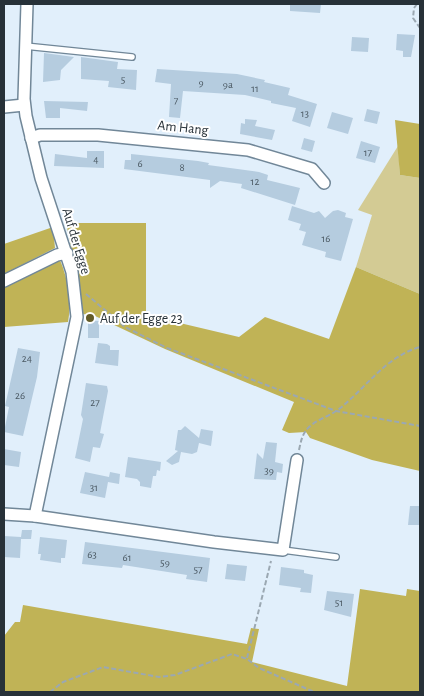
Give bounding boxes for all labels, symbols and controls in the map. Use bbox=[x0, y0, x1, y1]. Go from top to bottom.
house number: 5 bbox=[121, 74, 126, 85]
house number: 9 bbox=[198, 77, 204, 88]
house number: 9a bbox=[223, 79, 233, 90]
house number: 11 bbox=[251, 83, 259, 94]
house number: 7 bbox=[174, 95, 179, 106]
house number: 13 bbox=[301, 108, 310, 119]
street label: Am Hang bbox=[157, 118, 209, 138]
house number: 17 bbox=[364, 147, 373, 158]
house number: 4 bbox=[93, 154, 99, 165]
house number: 6 bbox=[137, 158, 143, 169]
house number: 8 bbox=[179, 162, 185, 173]
house number: 12 bbox=[251, 176, 259, 187]
street label: Auf der Egge bbox=[59, 207, 93, 276]
house number: 16 bbox=[322, 233, 330, 244]
marker: Auf der Egge 23 bbox=[84, 312, 96, 324]
place label: Auf der Egge 23 bbox=[100, 312, 183, 326]
house number: 24 bbox=[22, 353, 32, 364]
house number: 26 bbox=[15, 390, 25, 401]
house number: 27 bbox=[90, 397, 100, 408]
house number: 39 bbox=[264, 465, 274, 476]
house number: 31 bbox=[90, 482, 98, 493]
house number: 63 bbox=[87, 549, 97, 560]
house number: 61 bbox=[123, 552, 131, 563]
house number: 59 bbox=[160, 557, 170, 568]
house number: 57 bbox=[193, 564, 203, 575]
house number: 51 bbox=[335, 597, 343, 608]

